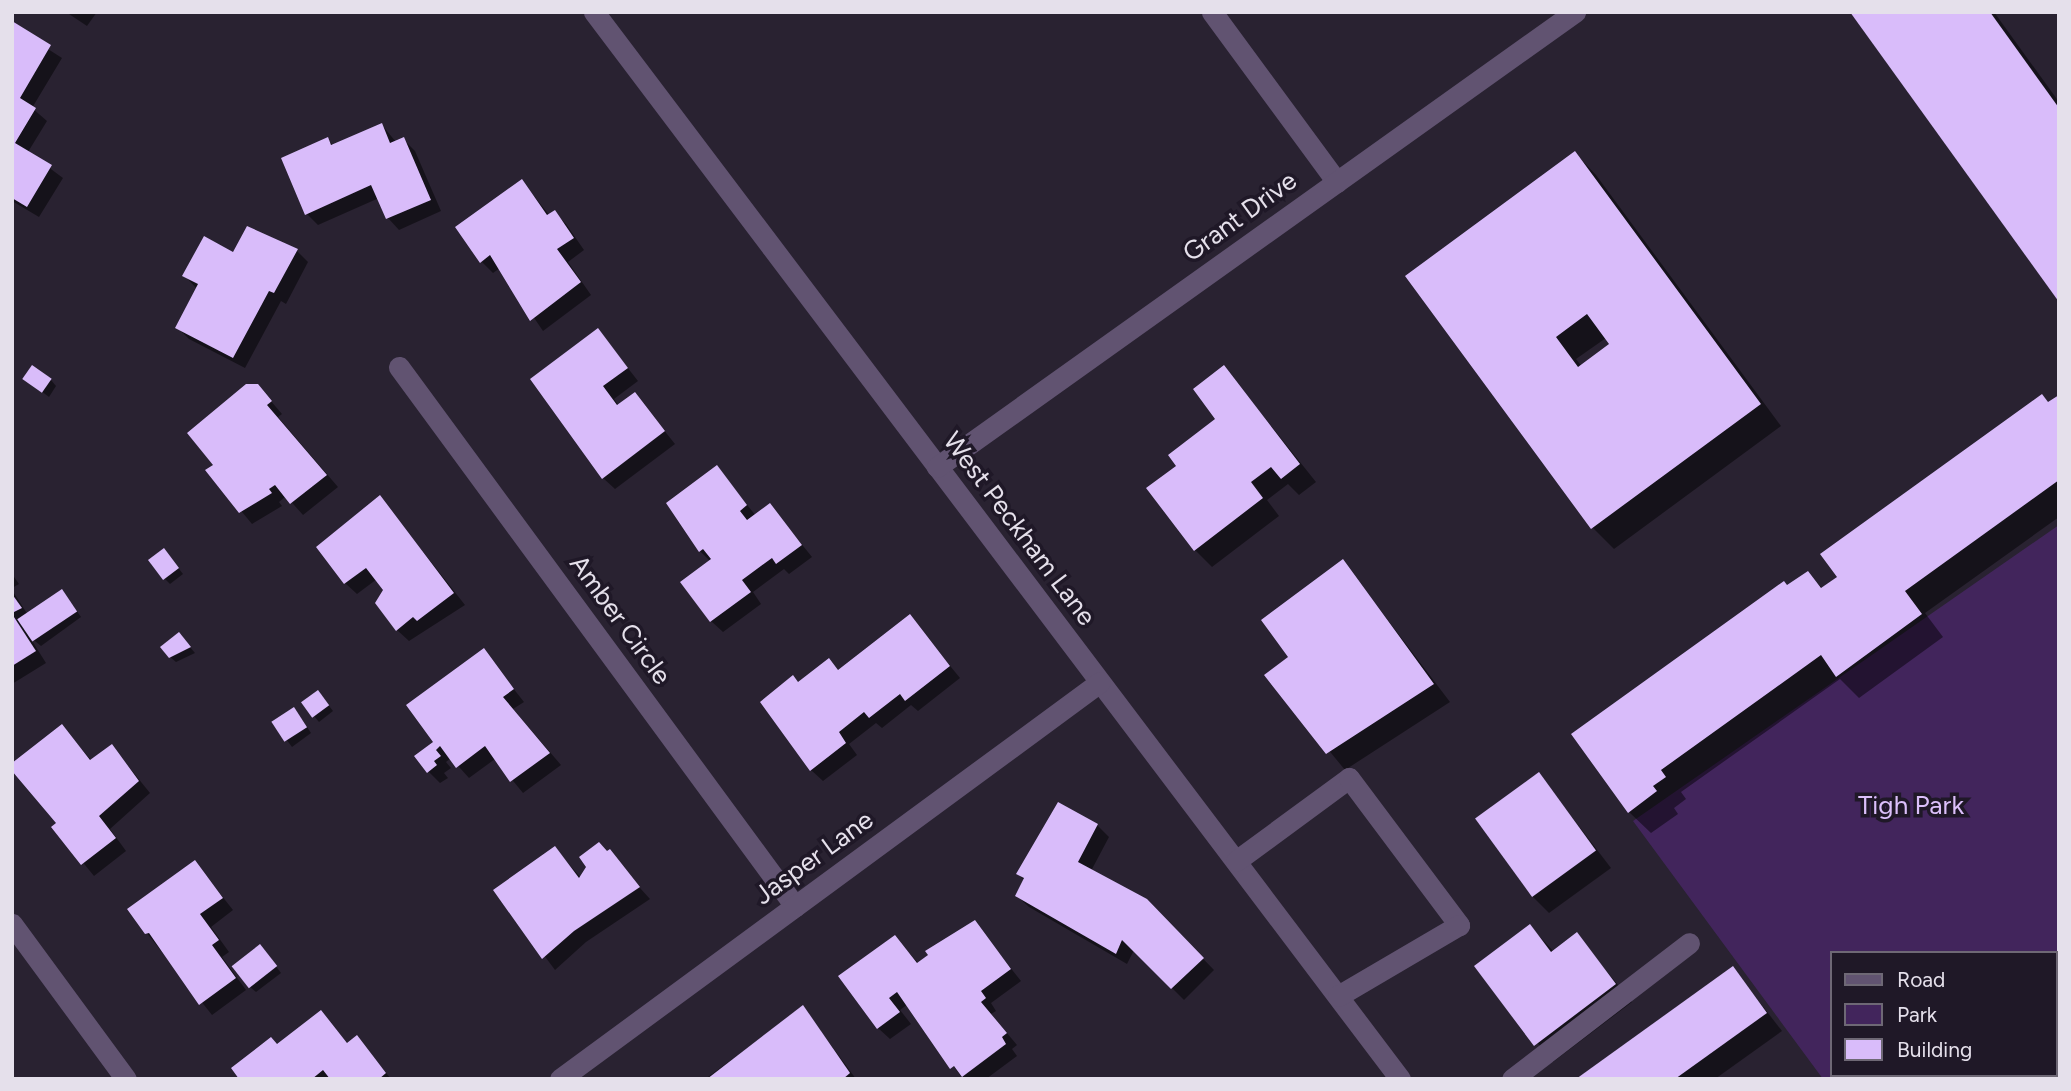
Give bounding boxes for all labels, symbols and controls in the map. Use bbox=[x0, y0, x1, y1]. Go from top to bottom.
street label: Grant Drive bbox=[1177, 165, 1303, 269]
street label: West Peckham Lane bbox=[936, 426, 1102, 632]
street label: Amber Circle bbox=[563, 549, 677, 691]
park label: Tigh Park bbox=[1858, 790, 1964, 822]
street label: Jasper Lane bbox=[749, 805, 879, 911]
legend bbox=[1829, 951, 2057, 1077]
text: Road bbox=[1897, 967, 1945, 992]
text: Park bbox=[1897, 1002, 1937, 1027]
text: Building bbox=[1897, 1037, 1972, 1062]

